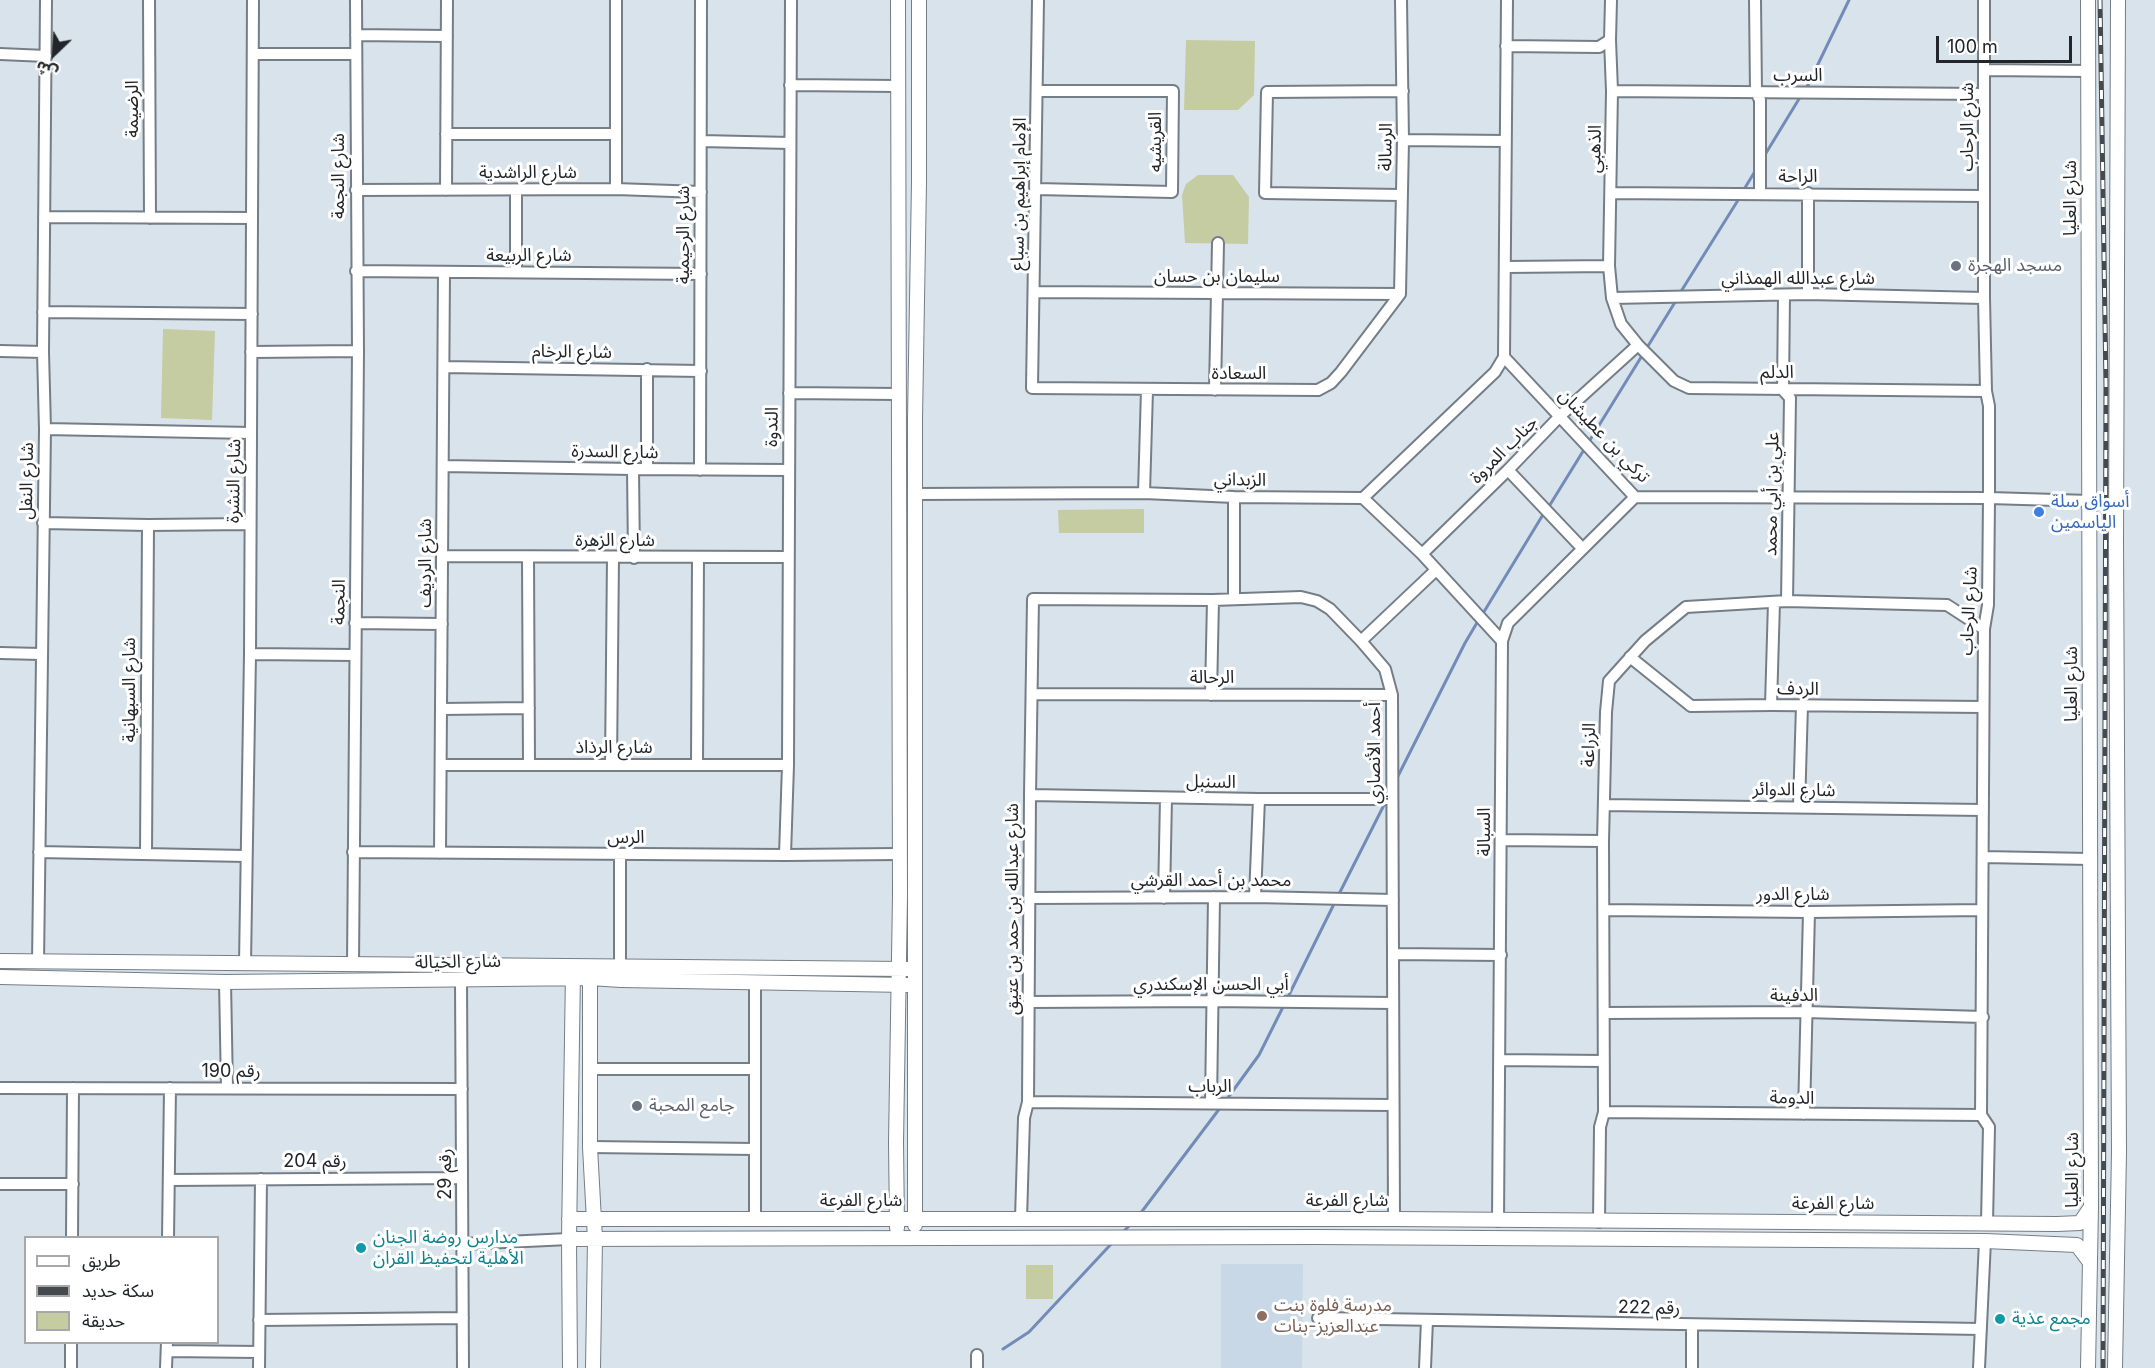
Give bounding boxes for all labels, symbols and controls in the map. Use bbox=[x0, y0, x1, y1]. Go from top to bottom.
north arrow bbox=[24, 24, 84, 84]
scale bar bbox=[1939, 24, 2076, 62]
text: 100 m bbox=[1947, 36, 1998, 57]
text: ش bbox=[32, 57, 61, 84]
street label: السرب bbox=[1773, 65, 1823, 87]
street label: الرضيمة bbox=[122, 80, 144, 138]
street label: شارع الرحاب bbox=[1957, 82, 1979, 172]
street label: القريشيه bbox=[1145, 112, 1167, 172]
street label: الإمام إبراهيم بن سباع bbox=[1007, 117, 1031, 271]
street label: الرسالة bbox=[1375, 123, 1397, 171]
street label: الذهبي bbox=[1584, 125, 1606, 173]
street label: شارع النجمة bbox=[328, 133, 350, 219]
street label: شارع العليا bbox=[2060, 160, 2082, 236]
street label: شارع الراشدية bbox=[479, 162, 577, 184]
street label: الراحة bbox=[1778, 166, 1818, 188]
street label: شارع الرحيمية bbox=[673, 186, 695, 284]
street label: شارع الربيعة bbox=[486, 245, 572, 267]
place label: مسجد الهجرة bbox=[1968, 255, 2062, 277]
marker: مسجد الهجرة bbox=[1949, 259, 1963, 273]
street label: سليمان بن حسان bbox=[1154, 266, 1280, 288]
street label: شارع عبدالله الهمذاني bbox=[1721, 268, 1875, 290]
street label: شارع الرخام bbox=[532, 341, 612, 363]
street label: الدلم bbox=[1760, 362, 1794, 384]
street label: السعادة bbox=[1212, 363, 1266, 385]
street label: تركي بن عطيشان bbox=[1554, 385, 1654, 487]
street label: الندوة bbox=[761, 407, 783, 447]
street label: جناب المروة bbox=[1466, 412, 1542, 488]
street label: علي بن أبي محمد bbox=[1760, 432, 1784, 556]
street label: شارع النشرة bbox=[222, 439, 246, 523]
street label: شارع السدرة bbox=[571, 440, 659, 464]
street label: شارع النفل bbox=[16, 442, 38, 520]
street label: الزبداني bbox=[1214, 469, 1266, 491]
place label: أسواق سلة الياسمين bbox=[2051, 491, 2129, 534]
marker: أسواق سلة الياسمين bbox=[2032, 505, 2046, 519]
street label: شارع الرديف bbox=[415, 518, 437, 608]
street label: شارع الزهرة bbox=[575, 530, 655, 552]
street label: شارع الرحاب bbox=[1956, 566, 1982, 656]
street label: النجمة bbox=[328, 579, 350, 625]
street label: شارع السبهانية bbox=[119, 637, 141, 743]
street label: شارع العليا bbox=[2061, 646, 2083, 722]
street label: الرحالة bbox=[1190, 667, 1234, 689]
street label: الردف bbox=[1777, 678, 1819, 700]
street label: أحمد الأنصاري bbox=[1364, 702, 1386, 804]
street label: الزراعة bbox=[1577, 722, 1601, 768]
street label: شارع الرذاذ bbox=[575, 737, 653, 759]
street label: السنبل bbox=[1186, 771, 1236, 793]
street label: شارع الدوائر bbox=[1752, 778, 1836, 802]
street label: شارع عبدالله بن حمد بن عتيق bbox=[1002, 803, 1024, 1015]
street label: السبالة bbox=[1474, 807, 1496, 857]
street label: الرس bbox=[607, 827, 645, 849]
street label: محمد بن أحمد القرشي bbox=[1131, 870, 1291, 892]
street label: شارع الدور bbox=[1756, 884, 1830, 906]
street label: شارع الخيالة bbox=[415, 950, 501, 974]
street label: أبي الحسن الإسكندري bbox=[1133, 974, 1289, 996]
street label: الدفينة bbox=[1770, 985, 1818, 1007]
street label: رقم 190 bbox=[201, 1061, 261, 1083]
street label: الرباب bbox=[1188, 1076, 1232, 1098]
street label: الدومة bbox=[1769, 1087, 1815, 1109]
place label: جامع المحبة bbox=[649, 1095, 735, 1117]
marker: جامع المحبة bbox=[630, 1099, 644, 1113]
street label: شارع العليا bbox=[2062, 1132, 2084, 1208]
street label: رقم 29 bbox=[435, 1148, 457, 1200]
street label: رقم 204 bbox=[283, 1151, 347, 1173]
street label: شارع الفرعة bbox=[820, 1190, 902, 1212]
street label: شارع الفرعة bbox=[1306, 1190, 1388, 1212]
street label: شارع الفرعة bbox=[1792, 1193, 1874, 1215]
place label: مدارس روضة الجنان الأهلية لتحفيظ القران bbox=[373, 1227, 524, 1270]
legend bbox=[24, 1236, 219, 1344]
marker: مدارس روضة الجنان الأهلية لتحفيظ القران bbox=[354, 1241, 368, 1255]
text: طريق bbox=[82, 1250, 121, 1271]
text: سكة حديد bbox=[82, 1280, 154, 1301]
place label: مدرسة فلوة بنت عبدالعزيز-بنات bbox=[1274, 1295, 1392, 1338]
street label: رقم 222 bbox=[1618, 1297, 1680, 1319]
place label: مجمع عذية bbox=[2012, 1308, 2091, 1330]
marker: مدرسة فلوة بنت عبدالعزيز-بنات bbox=[1255, 1309, 1269, 1323]
text: حديقة bbox=[82, 1310, 125, 1331]
marker: مجمع عذية bbox=[1993, 1312, 2007, 1326]

